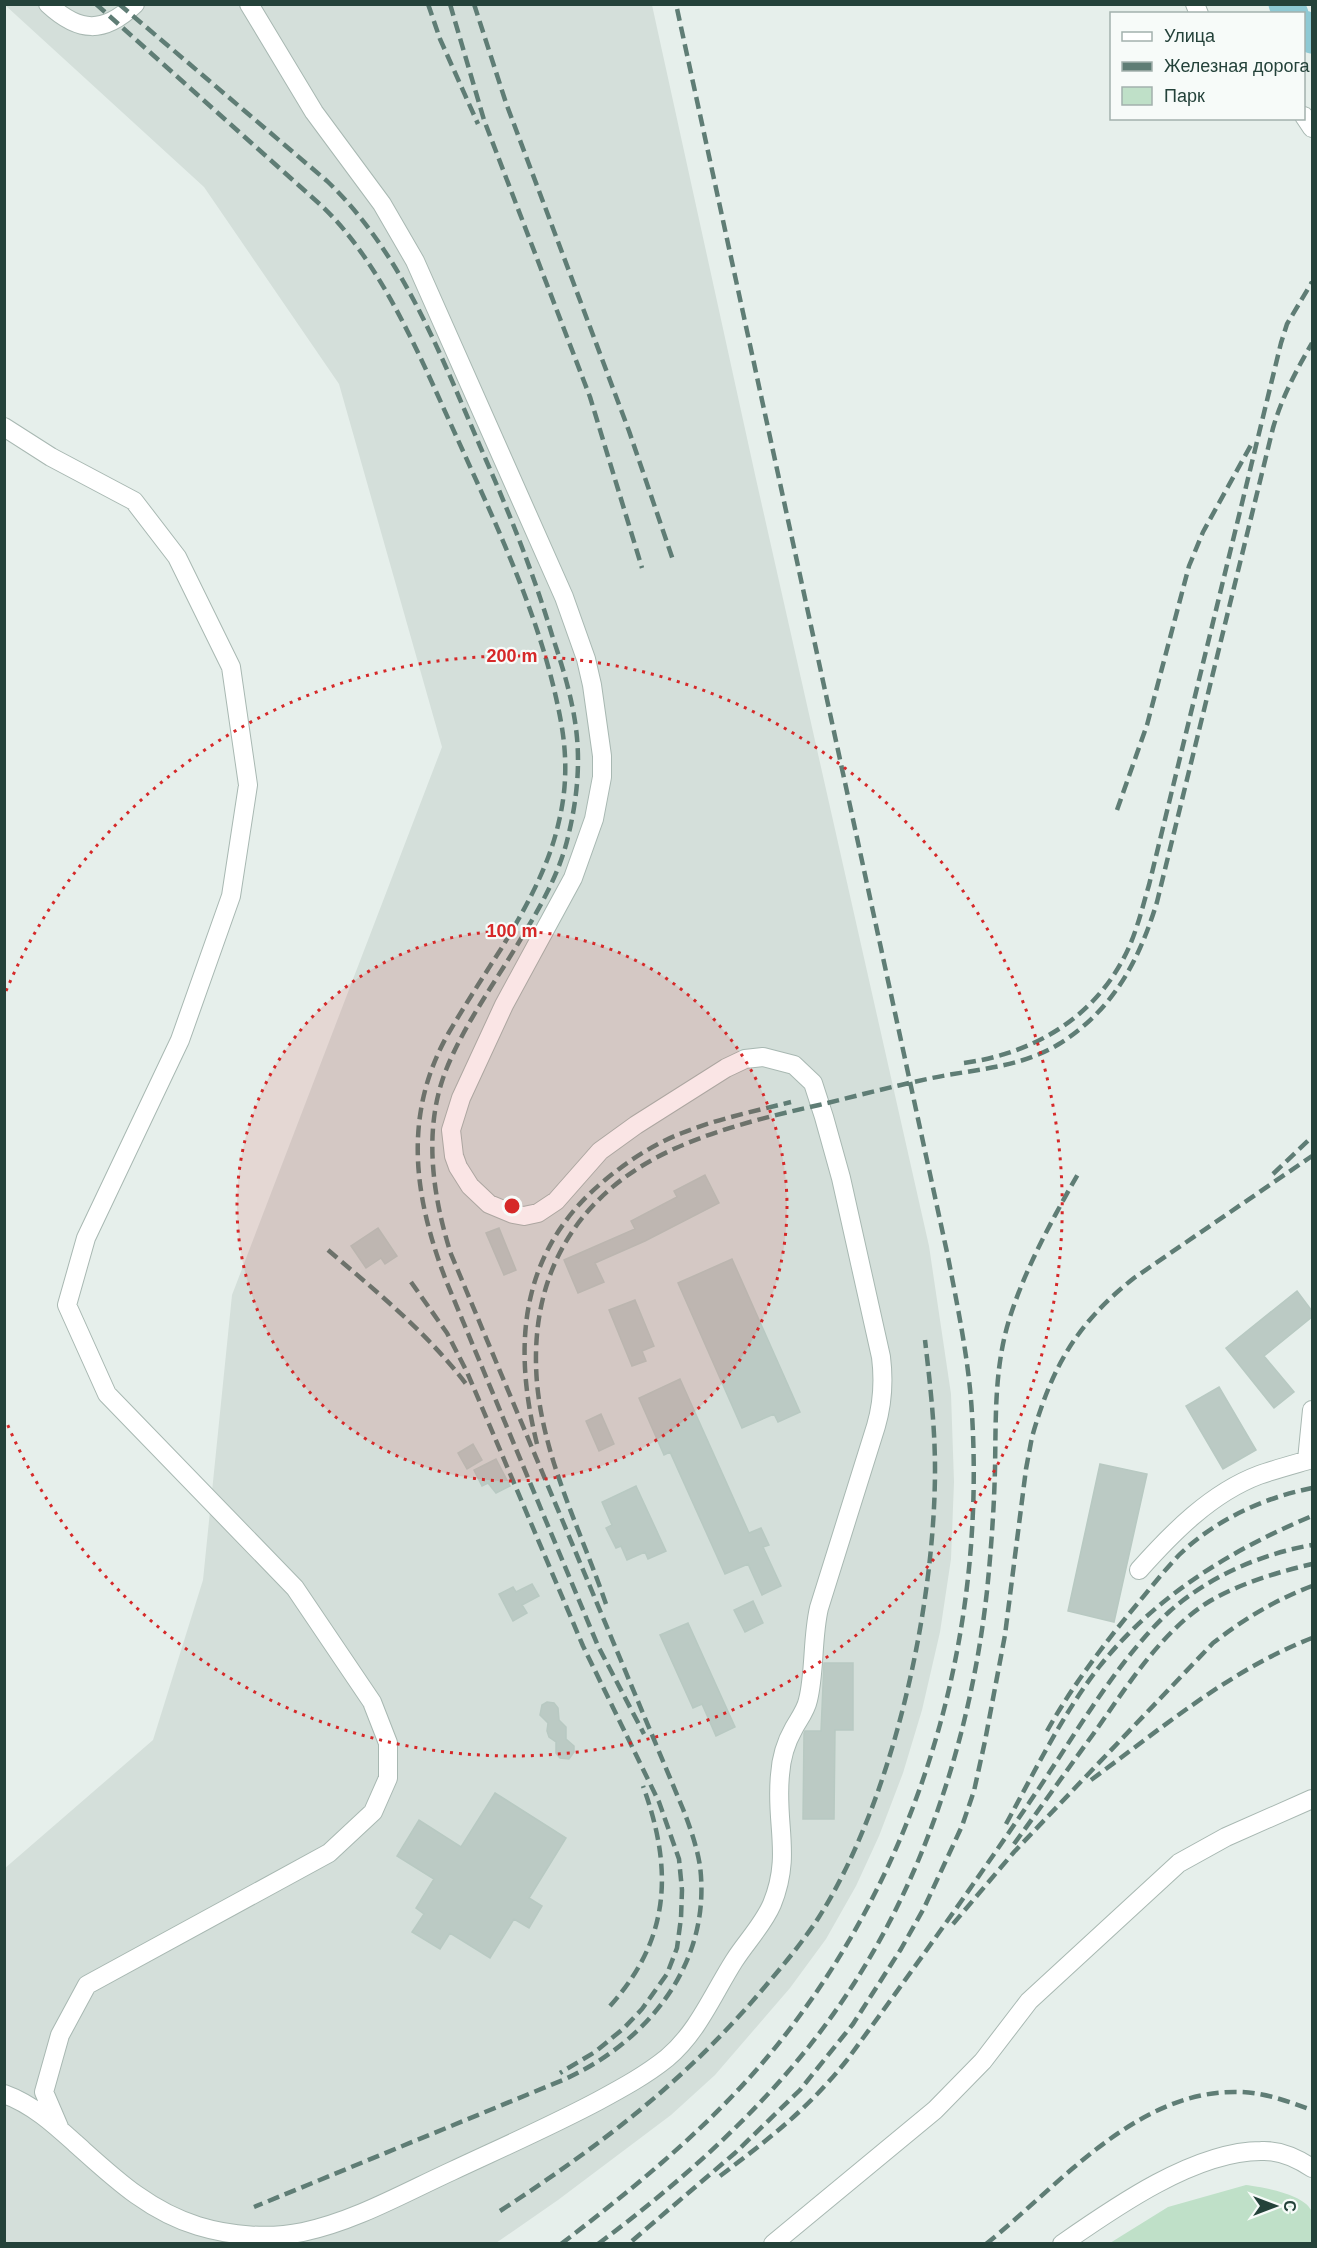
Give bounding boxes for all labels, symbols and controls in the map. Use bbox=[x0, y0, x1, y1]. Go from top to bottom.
legend bbox=[1110, 12, 1305, 120]
text: Улица bbox=[1164, 26, 1216, 46]
text: Железная дорога bbox=[1164, 56, 1311, 76]
text: Парк bbox=[1164, 86, 1205, 106]
text: 200 m bbox=[486, 646, 538, 666]
text: 100 m bbox=[486, 921, 538, 941]
centre of rings bbox=[502, 1196, 522, 1216]
north arrow bbox=[1245, 2176, 1305, 2236]
text: С bbox=[1281, 2200, 1298, 2212]

